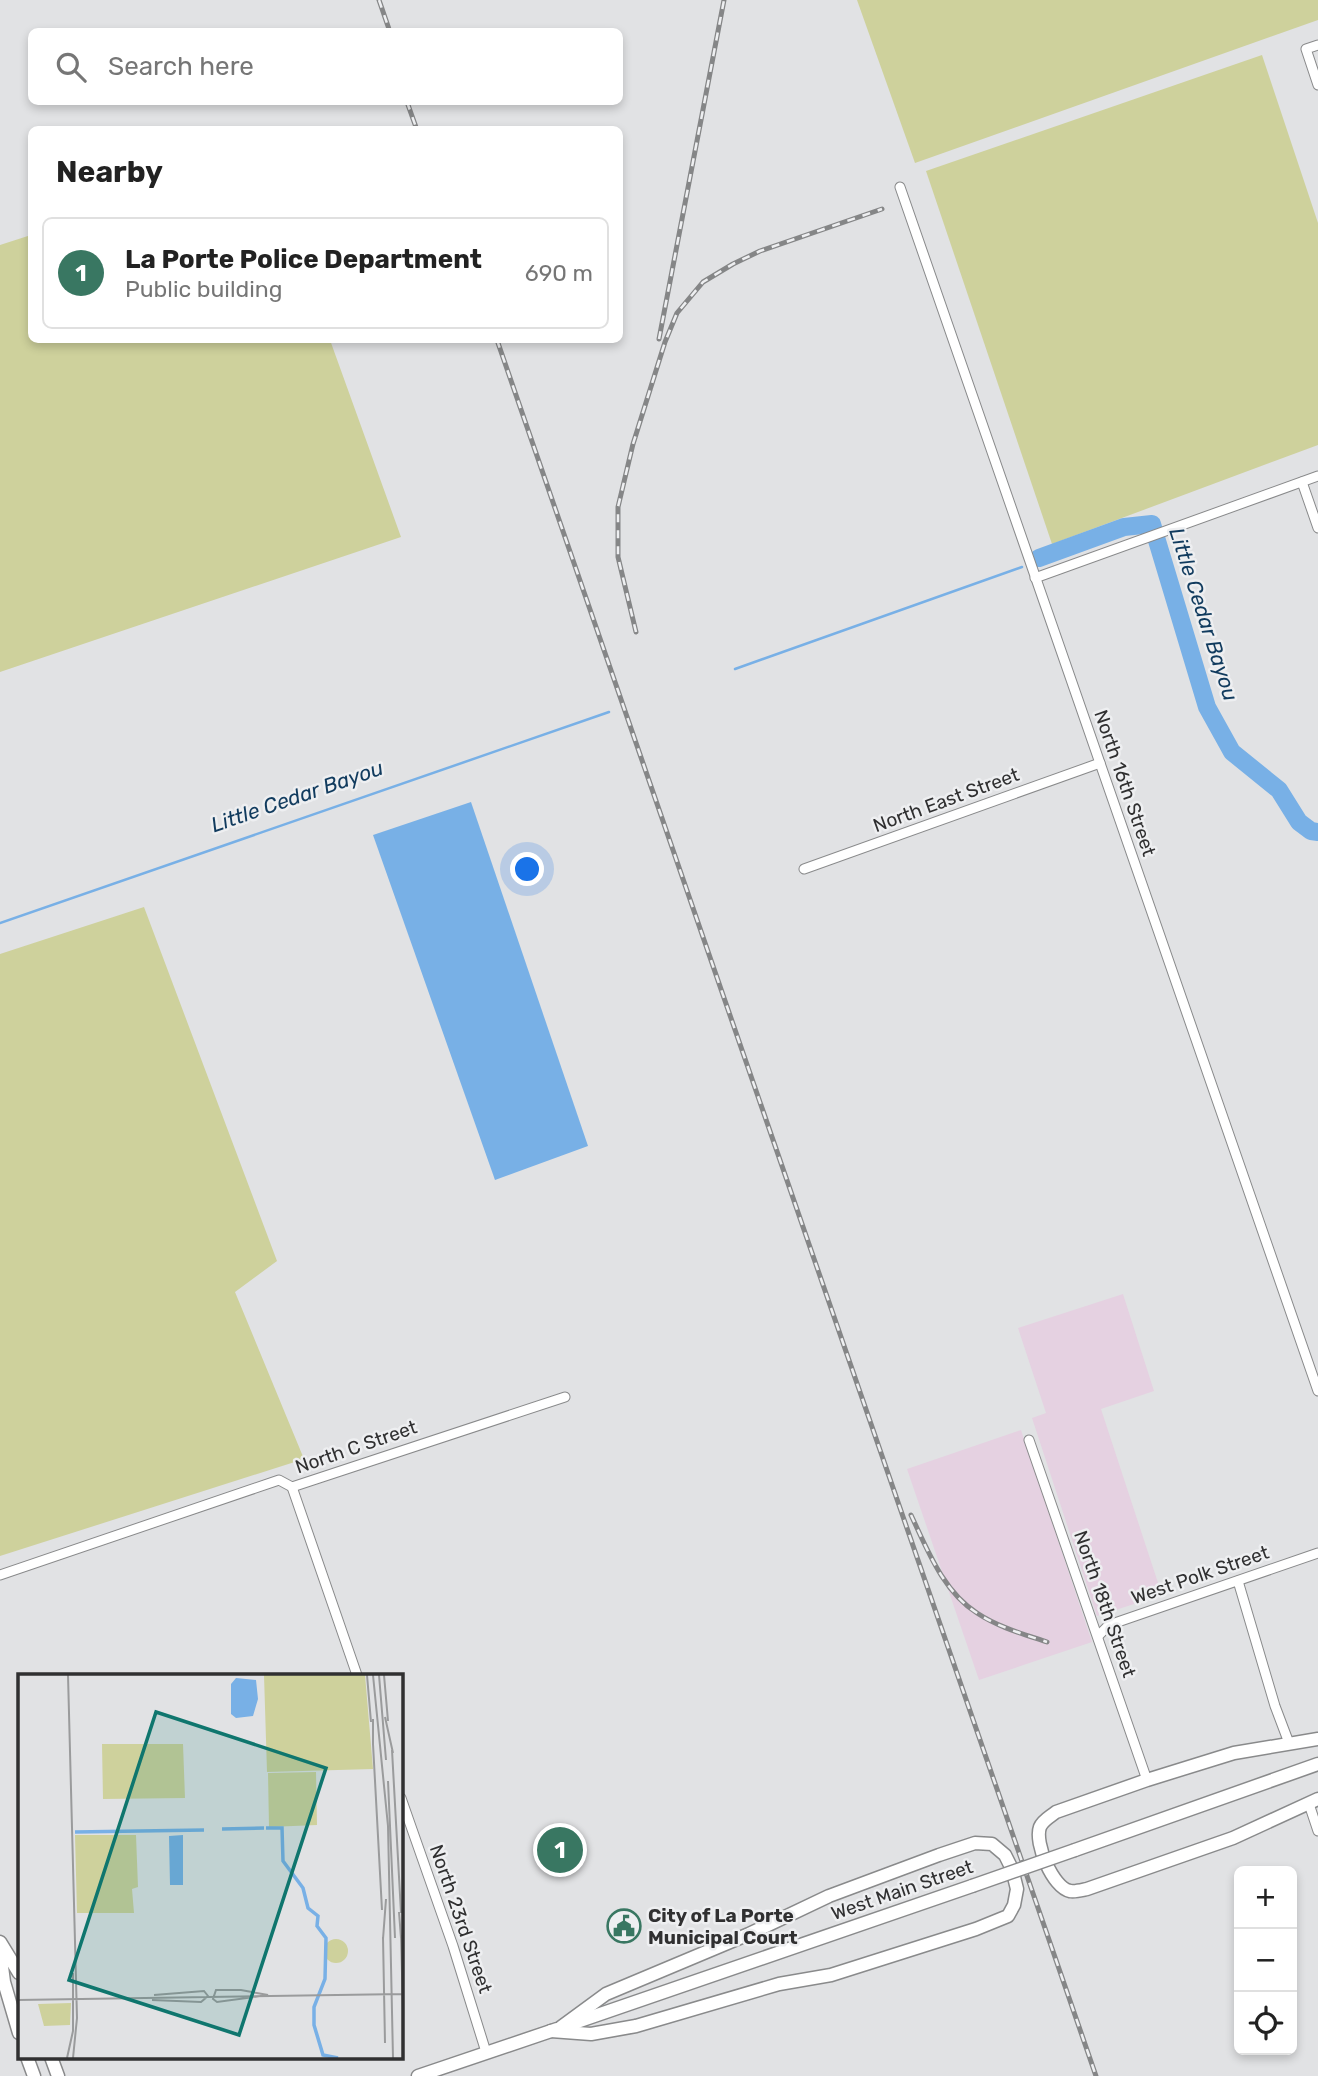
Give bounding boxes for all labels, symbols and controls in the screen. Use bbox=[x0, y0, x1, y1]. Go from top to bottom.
search box bbox=[28, 28, 623, 105]
icon: search bbox=[52, 48, 90, 86]
text: Search here bbox=[108, 51, 254, 82]
text: Nearby bbox=[56, 154, 163, 190]
text: La Porte Police Department bbox=[125, 244, 482, 275]
text: 1 bbox=[75, 259, 87, 287]
text: 690 m bbox=[525, 259, 593, 287]
text: Public building bbox=[125, 275, 282, 303]
water label: Little Cedar Bayou bbox=[1164, 524, 1244, 704]
street label: North 16th Street bbox=[1089, 707, 1161, 860]
water label: Little Cedar Bayou bbox=[208, 755, 387, 837]
street label: North East Street bbox=[870, 763, 1023, 837]
your location bbox=[510, 852, 544, 886]
street label: North C Street bbox=[292, 1415, 420, 1479]
street label: North 18th Street bbox=[1069, 1528, 1141, 1681]
street label: West Polk Street bbox=[1128, 1540, 1272, 1609]
inset map bbox=[18, 1674, 402, 2058]
pin: 1 bbox=[537, 1824, 583, 1876]
street label: North 23rd Street bbox=[425, 1842, 497, 1997]
street label: West Main Street bbox=[828, 1855, 976, 1925]
map controls bbox=[1234, 1866, 1297, 2055]
button: + bbox=[1234, 1866, 1297, 1929]
place label: City of La Porte Municipal Court bbox=[648, 1904, 798, 1949]
public building icon: City of La Porte Municipal Court bbox=[605, 1907, 643, 1945]
button: − bbox=[1234, 1929, 1297, 1992]
button: locate bbox=[1234, 1992, 1297, 2055]

